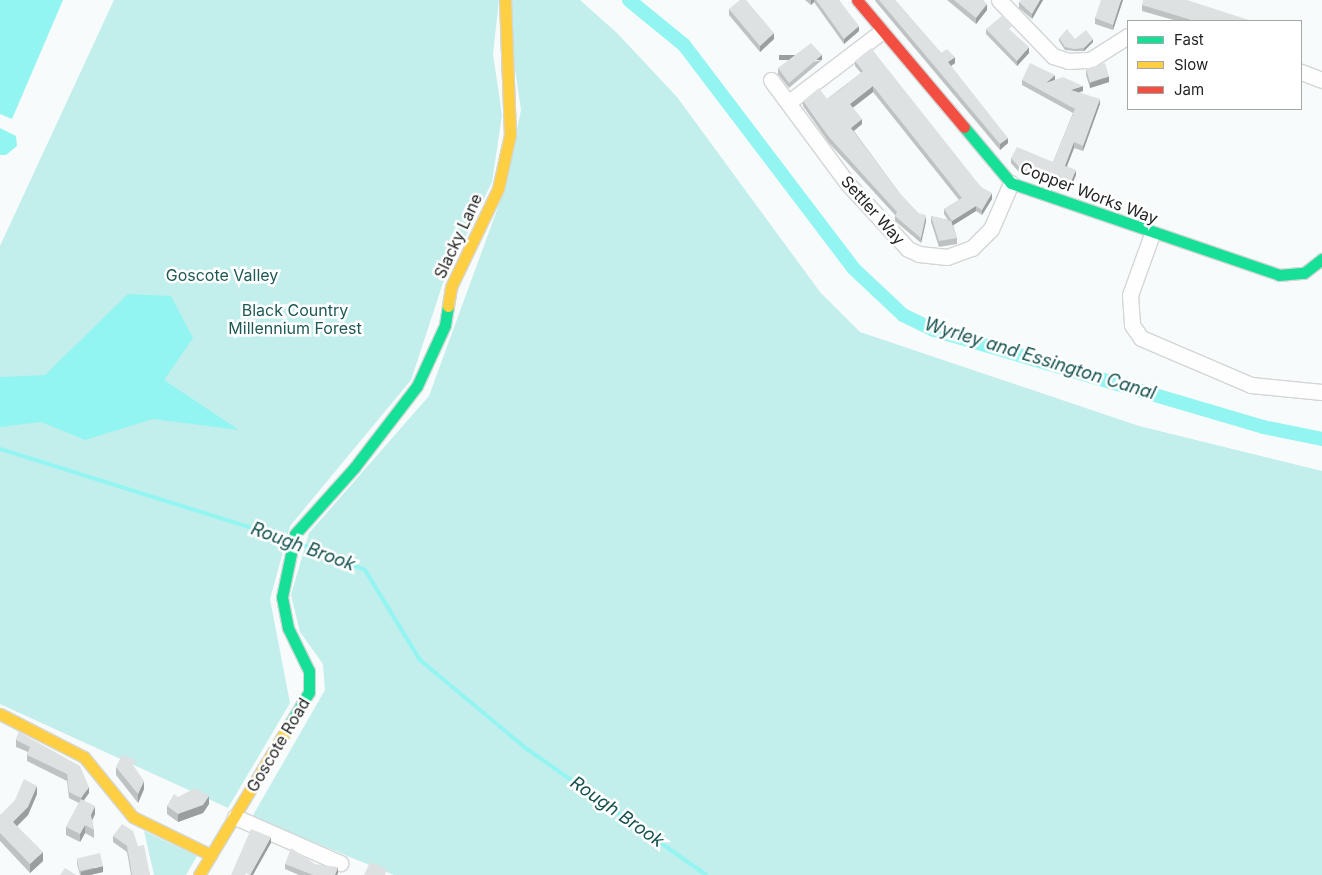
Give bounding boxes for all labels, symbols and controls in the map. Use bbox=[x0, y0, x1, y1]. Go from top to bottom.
legend bbox=[1127, 20, 1302, 110]
text: Fast bbox=[1174, 30, 1204, 49]
text: Slow bbox=[1174, 55, 1208, 74]
text: Jam bbox=[1174, 80, 1204, 99]
street label: Copper Works Way bbox=[1017, 158, 1161, 228]
street label: Settler Way bbox=[837, 172, 909, 248]
street label: Slacky Lane bbox=[430, 191, 486, 281]
park label: Goscote Valley bbox=[166, 265, 278, 285]
park label: Black Country Millennium Forest bbox=[228, 300, 362, 338]
water label: Wyrley and Essington Canal bbox=[922, 314, 1158, 404]
water label: Rough Brook bbox=[248, 518, 358, 576]
street label: Goscote Road bbox=[242, 695, 314, 795]
water label: Rough Brook bbox=[566, 772, 668, 852]

